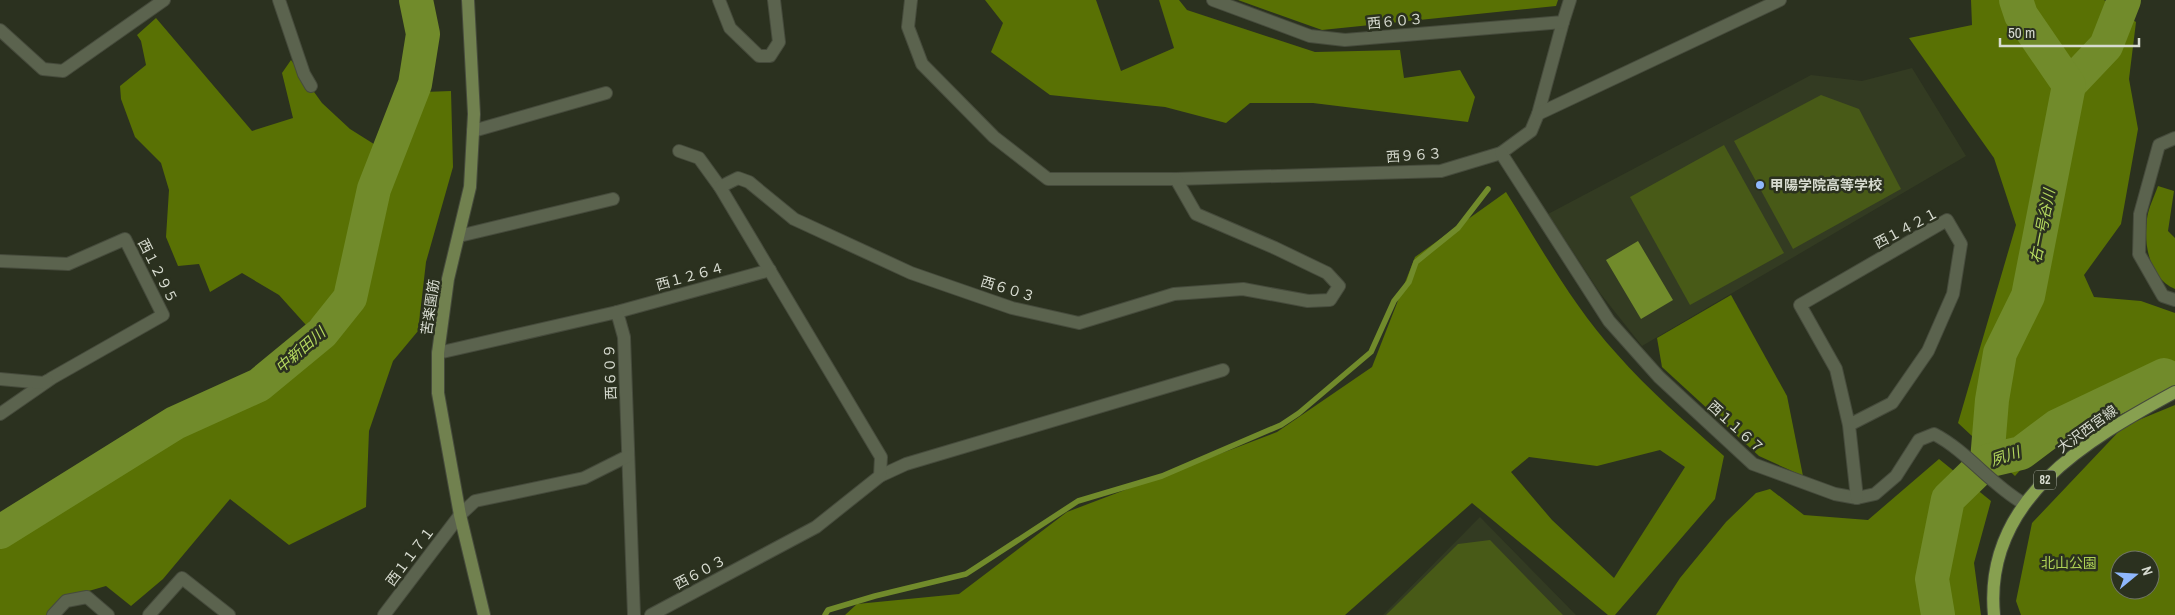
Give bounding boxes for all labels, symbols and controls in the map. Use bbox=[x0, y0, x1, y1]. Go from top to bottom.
street label: 西６０３ bbox=[1366, 10, 1424, 32]
scale bar bbox=[2000, 15, 2139, 47]
text: 50 m bbox=[2008, 22, 2035, 43]
street label: 西９６３ bbox=[1385, 144, 1443, 166]
place label: 甲陽学院高等学校 bbox=[1770, 176, 1882, 194]
marker: 甲陽学院高等学校 bbox=[1754, 179, 1766, 191]
water label: 右一号谷川 bbox=[2025, 185, 2060, 265]
street label: 西１４２１ bbox=[1871, 204, 1941, 252]
street label: 西１２９５ bbox=[134, 236, 182, 306]
street label: 西１２６４ bbox=[654, 258, 726, 294]
street label: 西６０３ bbox=[979, 272, 1037, 306]
street label: 苦楽園筋 bbox=[417, 278, 443, 336]
water label: 中新田川 bbox=[270, 321, 331, 378]
street label: 西６０９ bbox=[600, 344, 620, 400]
street label: 西１１６７ bbox=[1704, 397, 1768, 457]
street label: 大沢西宮線 bbox=[2053, 401, 2121, 457]
water label: 夙川 bbox=[1987, 441, 2024, 471]
road number: 82 bbox=[2034, 470, 2056, 490]
street label: 西１１７１ bbox=[382, 523, 438, 589]
north arrow bbox=[2110, 550, 2160, 600]
street label: 西６０３ bbox=[671, 551, 729, 593]
park label: 北山公園 bbox=[2041, 554, 2097, 572]
text: N bbox=[2138, 564, 2157, 578]

